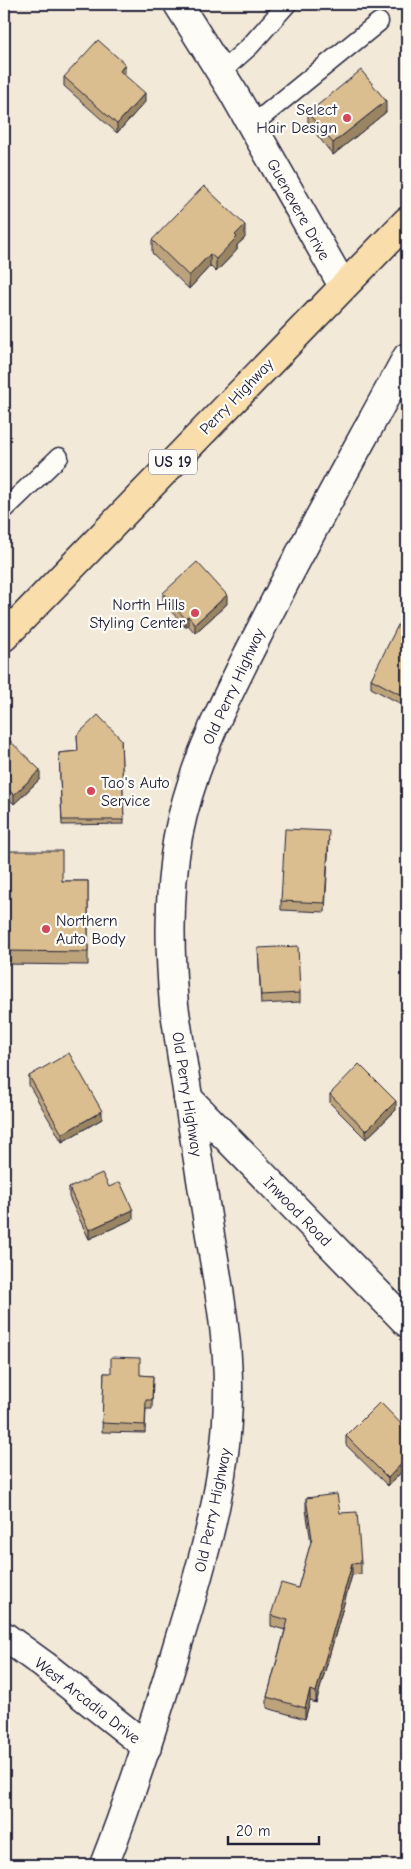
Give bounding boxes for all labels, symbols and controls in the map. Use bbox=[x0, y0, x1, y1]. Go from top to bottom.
place label: Select Hair Design bbox=[256, 101, 337, 137]
marker: Select Hair Design bbox=[341, 112, 353, 124]
street label: Guenevere Drive bbox=[263, 156, 333, 263]
street label: Perry Highway bbox=[196, 354, 278, 438]
road number: US 19 bbox=[149, 450, 197, 474]
place label: North Hills Styling Center bbox=[89, 596, 186, 632]
marker: North Hills Styling Center bbox=[189, 607, 201, 619]
street label: Old Perry Highway bbox=[199, 625, 269, 747]
place label: Tao's Auto Service bbox=[101, 774, 170, 810]
marker: Tao's Auto Service bbox=[85, 785, 97, 797]
place label: Northern Auto Body bbox=[56, 912, 126, 948]
marker: Northern Auto Body bbox=[40, 923, 52, 935]
street label: Old Perry Highway bbox=[168, 1030, 206, 1159]
street label: Inwood Road bbox=[260, 1173, 335, 1250]
street label: Old Perry Highway bbox=[191, 1446, 235, 1574]
street label: West Arcadia Drive bbox=[31, 1654, 144, 1747]
scale bar bbox=[228, 1814, 320, 1846]
text: 20 m bbox=[236, 1822, 270, 1840]

